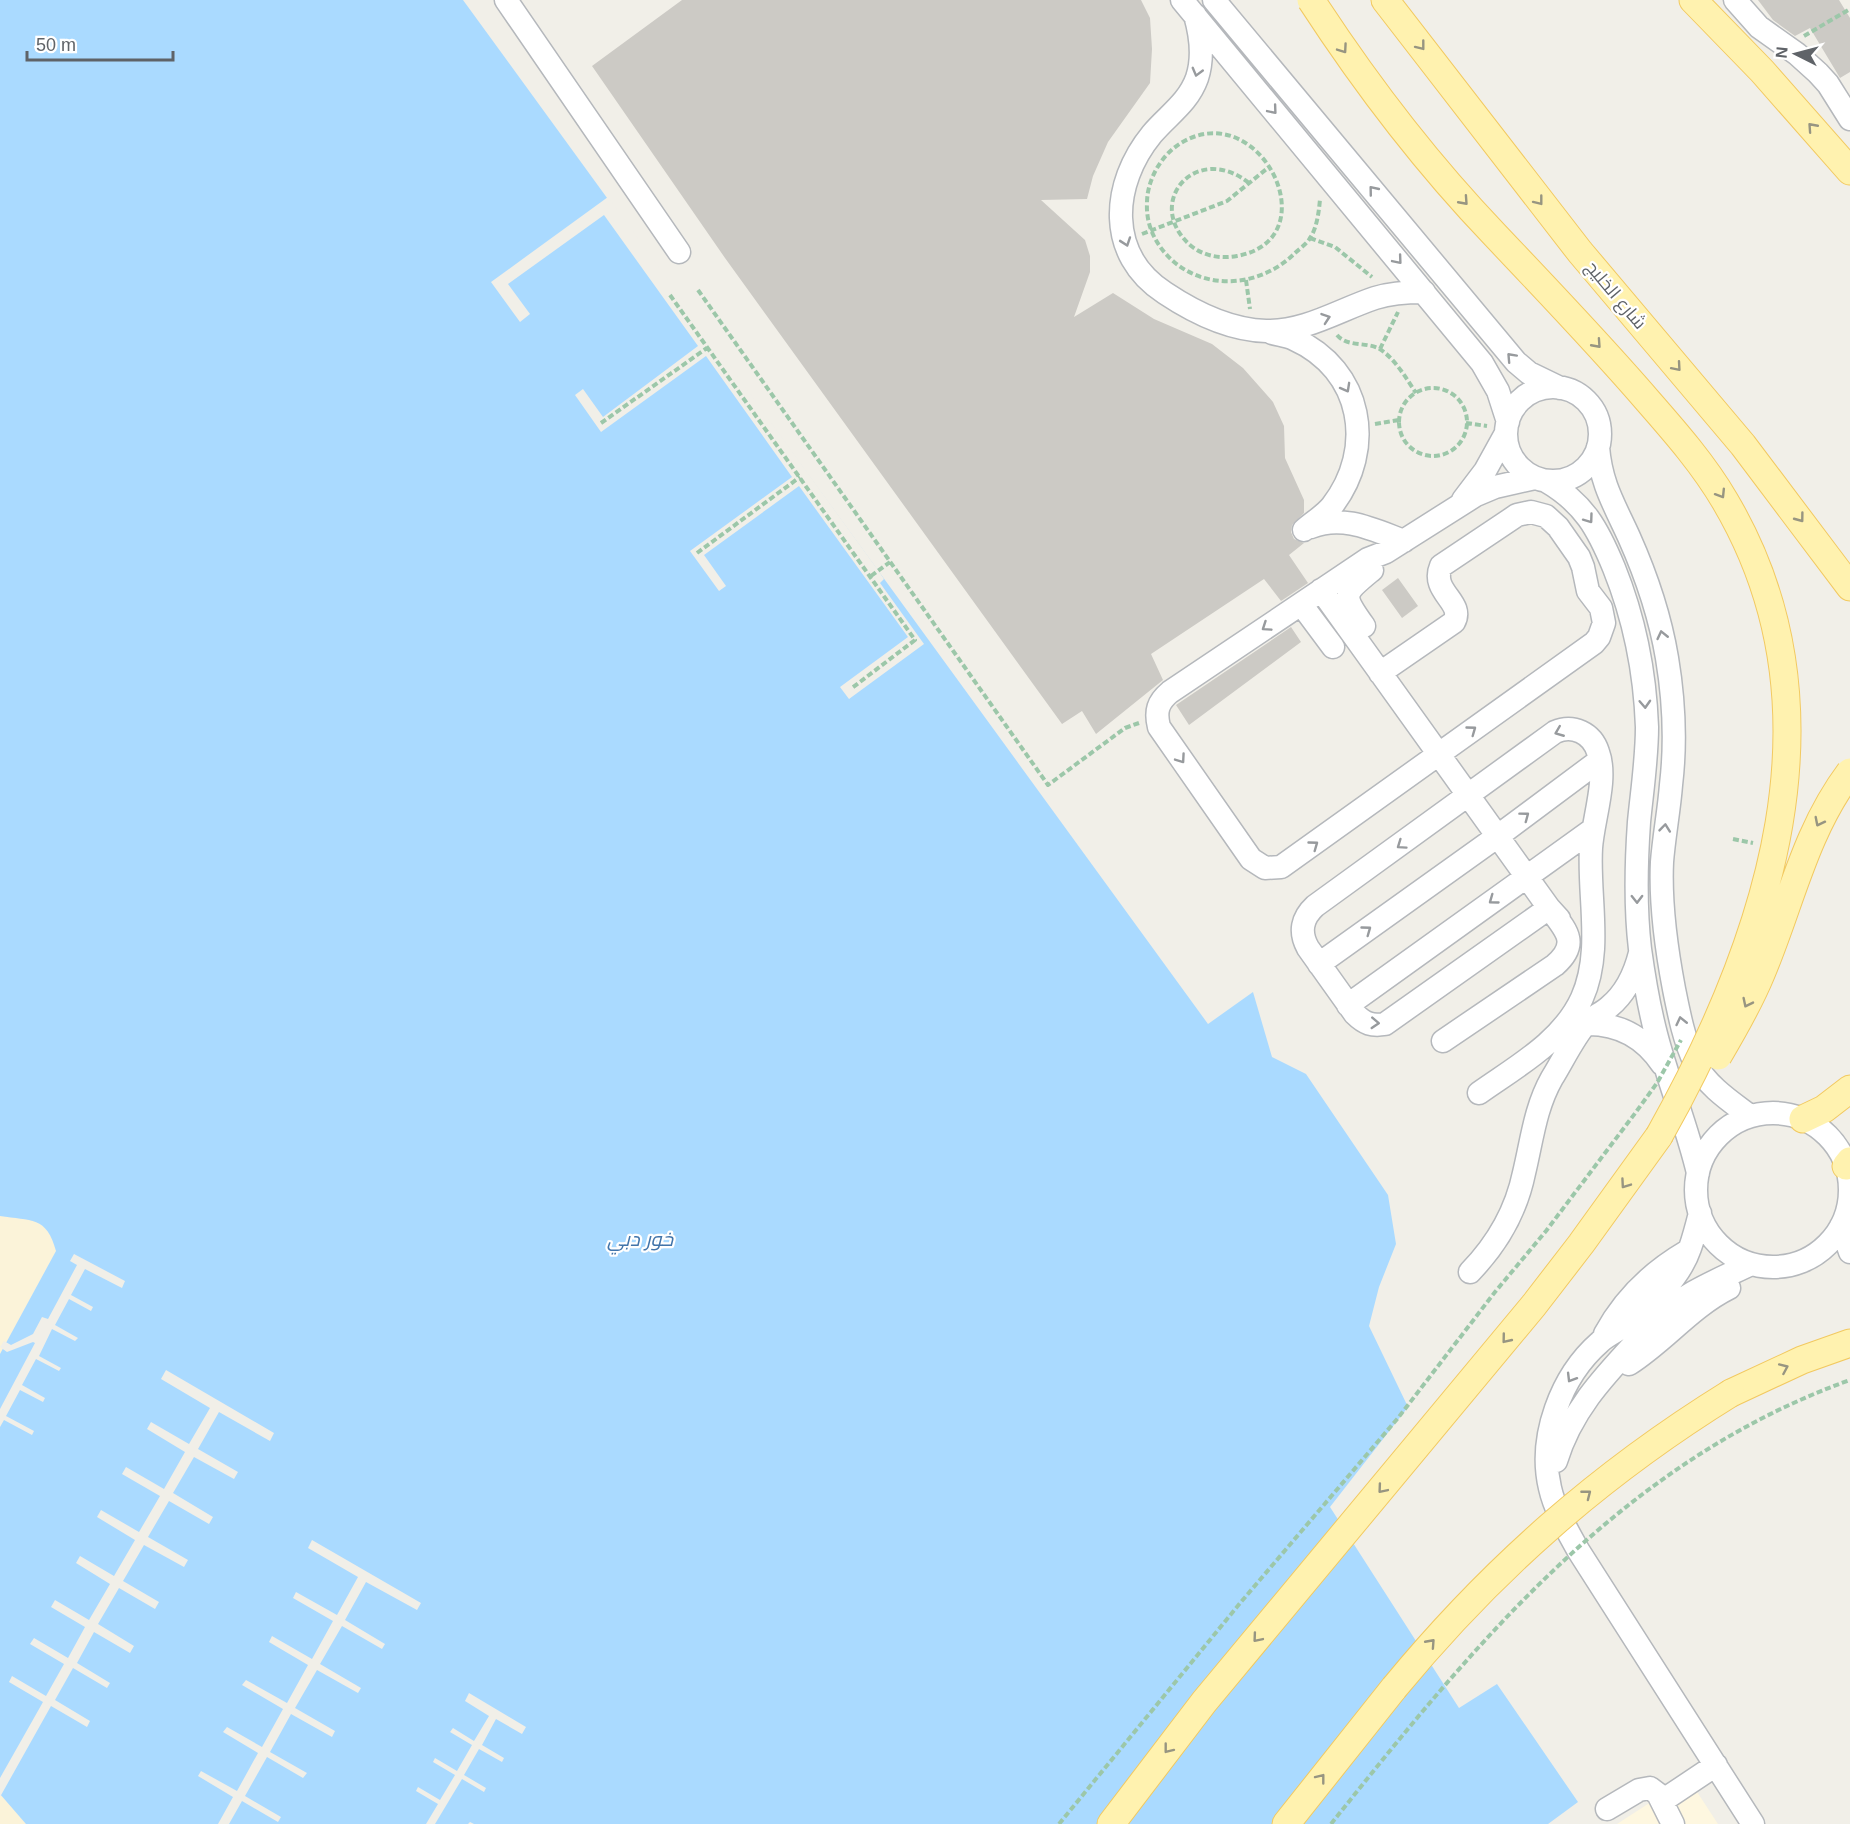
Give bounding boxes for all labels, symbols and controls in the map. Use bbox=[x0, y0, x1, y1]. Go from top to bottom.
scale bar bbox=[27, 24, 172, 62]
north arrow bbox=[1766, 24, 1826, 84]
text: 50 m bbox=[36, 35, 76, 55]
one-way arrow bbox=[1413, 39, 1424, 50]
one-way arrow bbox=[1336, 42, 1347, 53]
text: N bbox=[1773, 46, 1791, 59]
one-way arrow bbox=[1192, 66, 1204, 77]
one-way arrow bbox=[1266, 103, 1277, 114]
one-way arrow bbox=[1808, 123, 1819, 134]
one-way arrow bbox=[1370, 186, 1381, 197]
one-way arrow bbox=[1532, 194, 1543, 205]
one-way arrow bbox=[1457, 195, 1468, 205]
one-way arrow bbox=[1119, 236, 1132, 247]
one-way arrow bbox=[1390, 253, 1401, 264]
street label: شارع الخليج bbox=[1580, 257, 1650, 334]
one-way arrow bbox=[1320, 313, 1331, 326]
one-way arrow bbox=[1590, 337, 1601, 348]
one-way arrow bbox=[1507, 353, 1518, 363]
one-way arrow bbox=[1670, 360, 1681, 371]
one-way arrow bbox=[1339, 382, 1350, 392]
one-way arrow bbox=[1713, 488, 1725, 498]
one-way arrow bbox=[1793, 512, 1804, 523]
one-way arrow bbox=[1582, 513, 1593, 524]
one-way arrow bbox=[1262, 620, 1273, 631]
one-way arrow bbox=[1656, 630, 1669, 640]
one-way arrow bbox=[1639, 700, 1652, 709]
one-way arrow bbox=[1555, 725, 1566, 737]
one-way arrow bbox=[1465, 727, 1476, 738]
one-way arrow bbox=[1174, 753, 1185, 764]
one-way arrow bbox=[1518, 812, 1529, 823]
one-way arrow bbox=[1815, 816, 1826, 826]
one-way arrow bbox=[1658, 824, 1671, 833]
one-way arrow bbox=[1396, 838, 1407, 849]
one-way arrow bbox=[1307, 841, 1318, 852]
one-way arrow bbox=[1489, 892, 1500, 903]
one-way arrow bbox=[1631, 894, 1643, 903]
one-way arrow bbox=[1360, 926, 1371, 937]
one-way arrow bbox=[1743, 997, 1755, 1008]
one-way arrow bbox=[1371, 1017, 1380, 1030]
one-way arrow bbox=[1676, 1017, 1689, 1027]
one-way arrow bbox=[1621, 1178, 1632, 1189]
water label: خور دبي bbox=[607, 1228, 674, 1255]
one-way arrow bbox=[1503, 1332, 1514, 1343]
one-way arrow bbox=[1778, 1364, 1789, 1376]
one-way arrow bbox=[1567, 1372, 1579, 1382]
one-way arrow bbox=[1378, 1482, 1389, 1493]
one-way arrow bbox=[1581, 1491, 1592, 1502]
one-way arrow bbox=[1253, 1632, 1264, 1643]
one-way arrow bbox=[1424, 1639, 1435, 1650]
one-way arrow bbox=[1164, 1742, 1175, 1753]
one-way arrow bbox=[1314, 1774, 1325, 1785]

